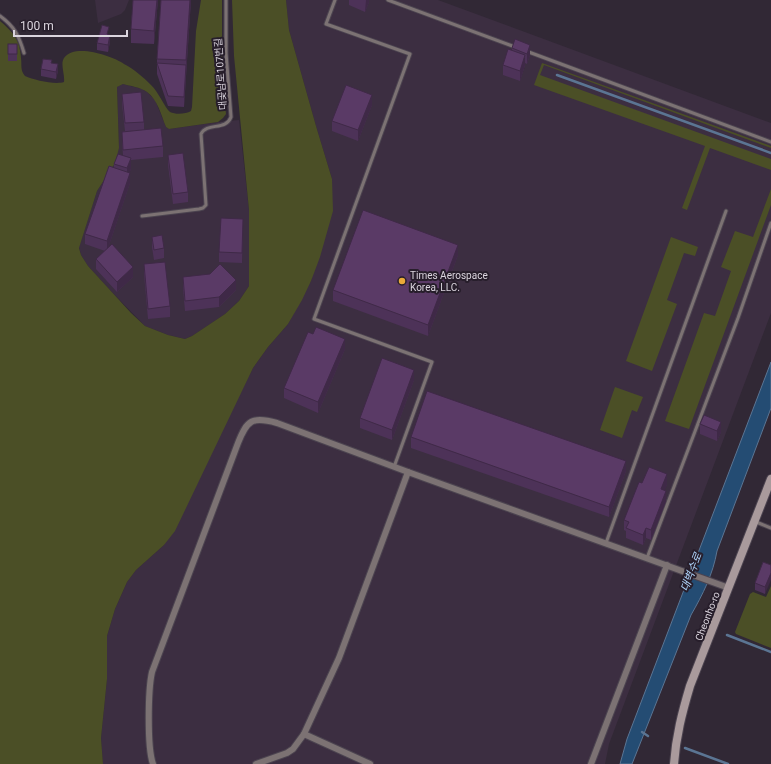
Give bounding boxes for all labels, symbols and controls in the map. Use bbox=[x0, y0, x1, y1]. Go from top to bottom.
scale bar bbox=[14, 12, 127, 38]
text: 100 m bbox=[20, 19, 54, 33]
street label: 대곶남로107번길 bbox=[212, 38, 228, 110]
place label: Times Aerospace Korea, LLC. bbox=[410, 270, 488, 293]
marker: Times Aerospace Korea, LLC. bbox=[397, 276, 407, 286]
water label: 대벽수로 bbox=[678, 550, 705, 593]
street label: Cheonho-ro bbox=[693, 590, 722, 642]

